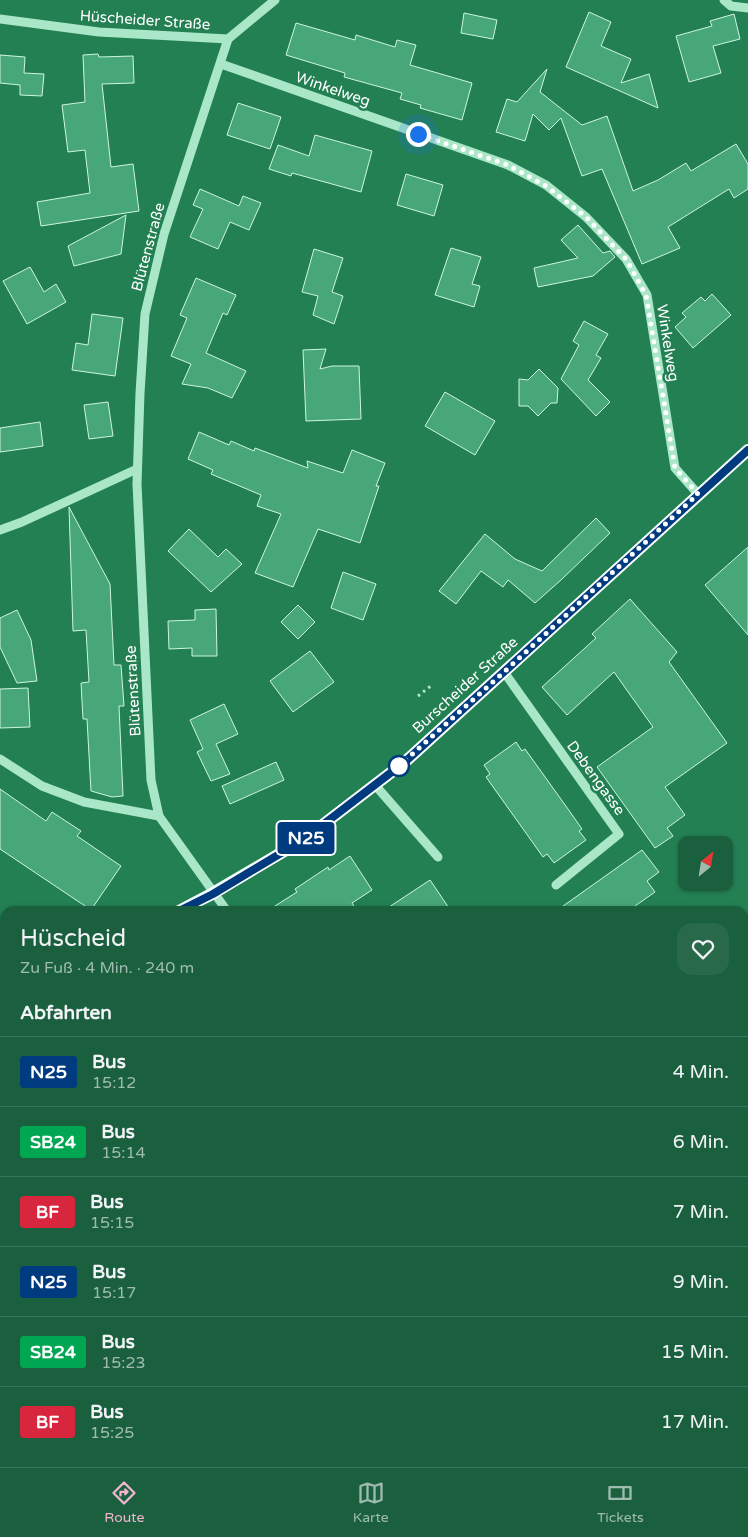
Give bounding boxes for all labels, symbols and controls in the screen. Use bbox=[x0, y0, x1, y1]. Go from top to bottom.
street label: Hüscheider Straße bbox=[79, 6, 211, 34]
street label: Winkelweg bbox=[293, 68, 373, 110]
your location bbox=[406, 122, 431, 147]
street label: Blütenstraße bbox=[128, 201, 168, 293]
street label: Winkelweg bbox=[653, 303, 683, 383]
street label: Burscheider Straße bbox=[409, 633, 521, 737]
street label: Blütenstraße bbox=[122, 645, 144, 737]
street label: Debengasse bbox=[563, 737, 629, 819]
unlabelled marker bbox=[388, 755, 410, 777]
line badge: N25 bbox=[277, 822, 335, 854]
text: N25 bbox=[287, 827, 325, 849]
north arrow bbox=[678, 836, 732, 891]
map controls bbox=[678, 836, 733, 891]
button: heart bbox=[677, 923, 729, 975]
text: Hüscheid bbox=[20, 924, 126, 953]
text: Zu Fuß · 4 Min. · 240 m bbox=[20, 958, 194, 978]
text: Abfahrten bbox=[20, 1002, 112, 1024]
text: Bus bbox=[92, 1051, 126, 1073]
text: N25 bbox=[30, 1061, 67, 1083]
text: 4 Min. bbox=[673, 1061, 729, 1083]
text: 15:12 bbox=[92, 1073, 136, 1093]
text: Bus bbox=[101, 1121, 135, 1143]
text: SB24 bbox=[30, 1131, 76, 1153]
text: 6 Min. bbox=[673, 1131, 729, 1153]
text: 15:14 bbox=[101, 1143, 146, 1163]
text: Bus bbox=[90, 1191, 124, 1213]
text: BF bbox=[36, 1201, 59, 1223]
text: 7 Min. bbox=[673, 1201, 729, 1223]
text: 15:15 bbox=[90, 1213, 134, 1233]
text: Bus bbox=[92, 1261, 126, 1283]
text: N25 bbox=[30, 1271, 67, 1293]
text: 9 Min. bbox=[673, 1271, 729, 1293]
text: 15:17 bbox=[92, 1283, 136, 1303]
text: Bus bbox=[101, 1331, 135, 1353]
text: SB24 bbox=[30, 1341, 76, 1363]
text: 15 Min. bbox=[661, 1341, 729, 1363]
text: 15:23 bbox=[101, 1353, 146, 1373]
text: Bus bbox=[90, 1401, 124, 1423]
text: BF bbox=[36, 1411, 59, 1433]
text: 17 Min. bbox=[661, 1411, 729, 1433]
text: 15:25 bbox=[90, 1423, 134, 1443]
tab: Route bbox=[104, 1479, 144, 1526]
tab: Karte bbox=[353, 1479, 389, 1526]
tab: Tickets bbox=[597, 1479, 644, 1526]

